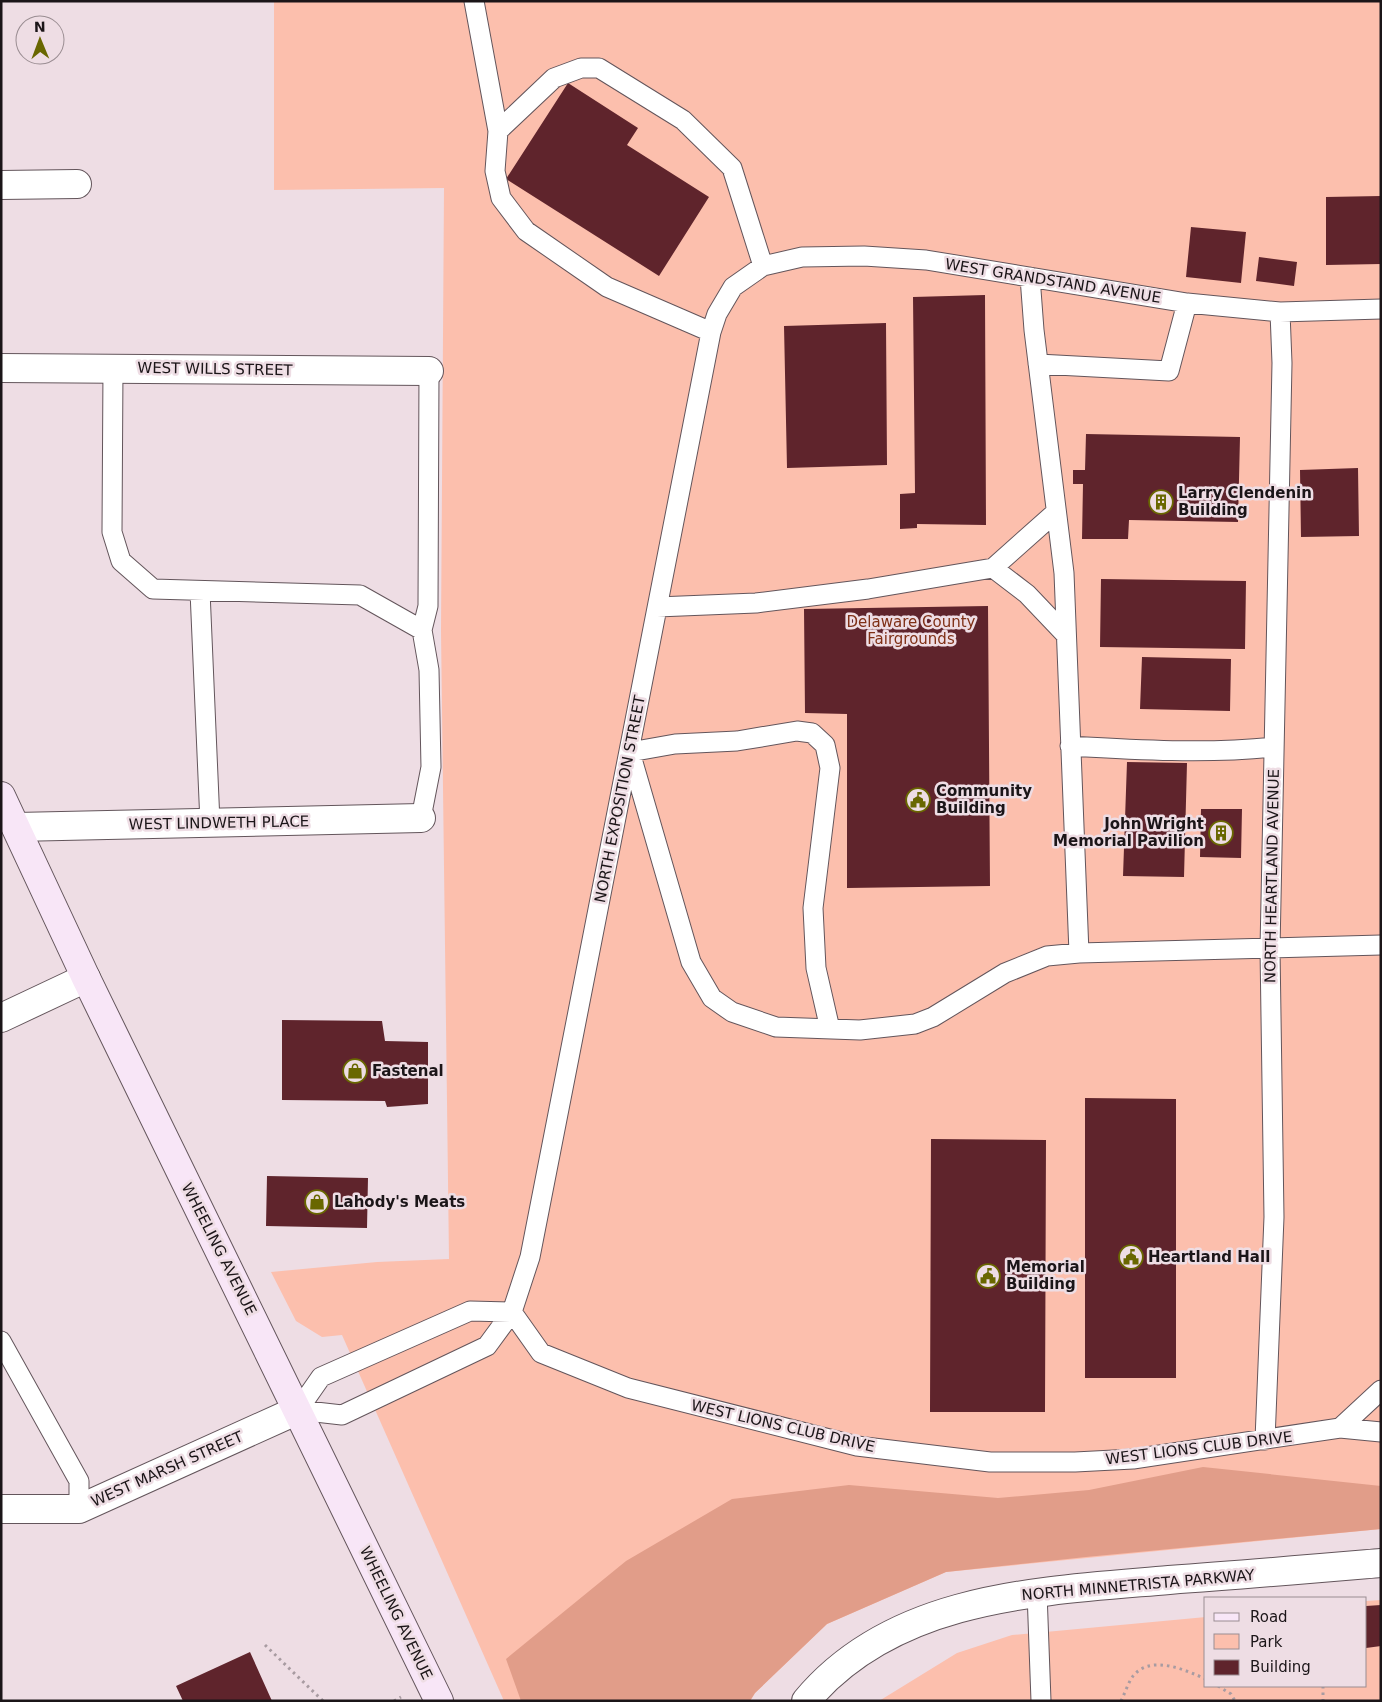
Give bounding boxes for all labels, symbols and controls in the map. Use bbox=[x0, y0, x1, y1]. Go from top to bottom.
north arrow bbox=[15, 15, 65, 65]
text: N bbox=[34, 19, 46, 35]
street label: WEST GRANDSTAND AVENUE bbox=[944, 255, 1162, 307]
street label: WEST WILLS STREET bbox=[137, 359, 294, 379]
place label: Larry Clendenin Building bbox=[1178, 484, 1312, 519]
building icon: Larry Clendenin Building bbox=[1148, 489, 1174, 515]
park label: Delaware County Fairgrounds bbox=[847, 613, 976, 648]
street label: NORTH EXPOSITION STREET bbox=[591, 693, 649, 904]
street label: NORTH HEARTLAND AVENUE bbox=[1261, 769, 1283, 983]
place label: Community Building bbox=[936, 782, 1032, 817]
public building icon: Community Building bbox=[905, 787, 931, 813]
street label: WEST LINDWETH PLACE bbox=[129, 812, 309, 834]
place label: John Wright Memorial Pavilion bbox=[1053, 815, 1204, 850]
building icon: John Wright Memorial Pavilion bbox=[1208, 820, 1234, 846]
shop icon: Fastenal bbox=[342, 1058, 368, 1084]
place label: Fastenal bbox=[372, 1062, 444, 1080]
street label: WHEELING AVENUE bbox=[178, 1180, 260, 1318]
shop icon: Lahody's Meats bbox=[304, 1189, 330, 1215]
place label: Lahody's Meats bbox=[334, 1193, 465, 1211]
public building icon: Heartland Hall bbox=[1118, 1244, 1144, 1270]
place label: Heartland Hall bbox=[1148, 1248, 1270, 1266]
place label: Memorial Building bbox=[1006, 1258, 1085, 1293]
public building icon: Memorial Building bbox=[975, 1263, 1001, 1289]
street label: WEST LIONS CLUB DRIVE bbox=[689, 1396, 877, 1456]
street label: WEST MARSH STREET bbox=[88, 1427, 246, 1511]
street label: WEST LIONS CLUB DRIVE bbox=[1105, 1428, 1293, 1468]
street label: WHEELING AVENUE bbox=[356, 1543, 436, 1683]
street label: NORTH MINNETRISTA PARKWAY bbox=[1021, 1566, 1256, 1604]
legend bbox=[1204, 1597, 1367, 1687]
text: Road bbox=[1250, 1608, 1288, 1626]
text: Park bbox=[1250, 1633, 1283, 1651]
text: Building bbox=[1250, 1658, 1311, 1676]

